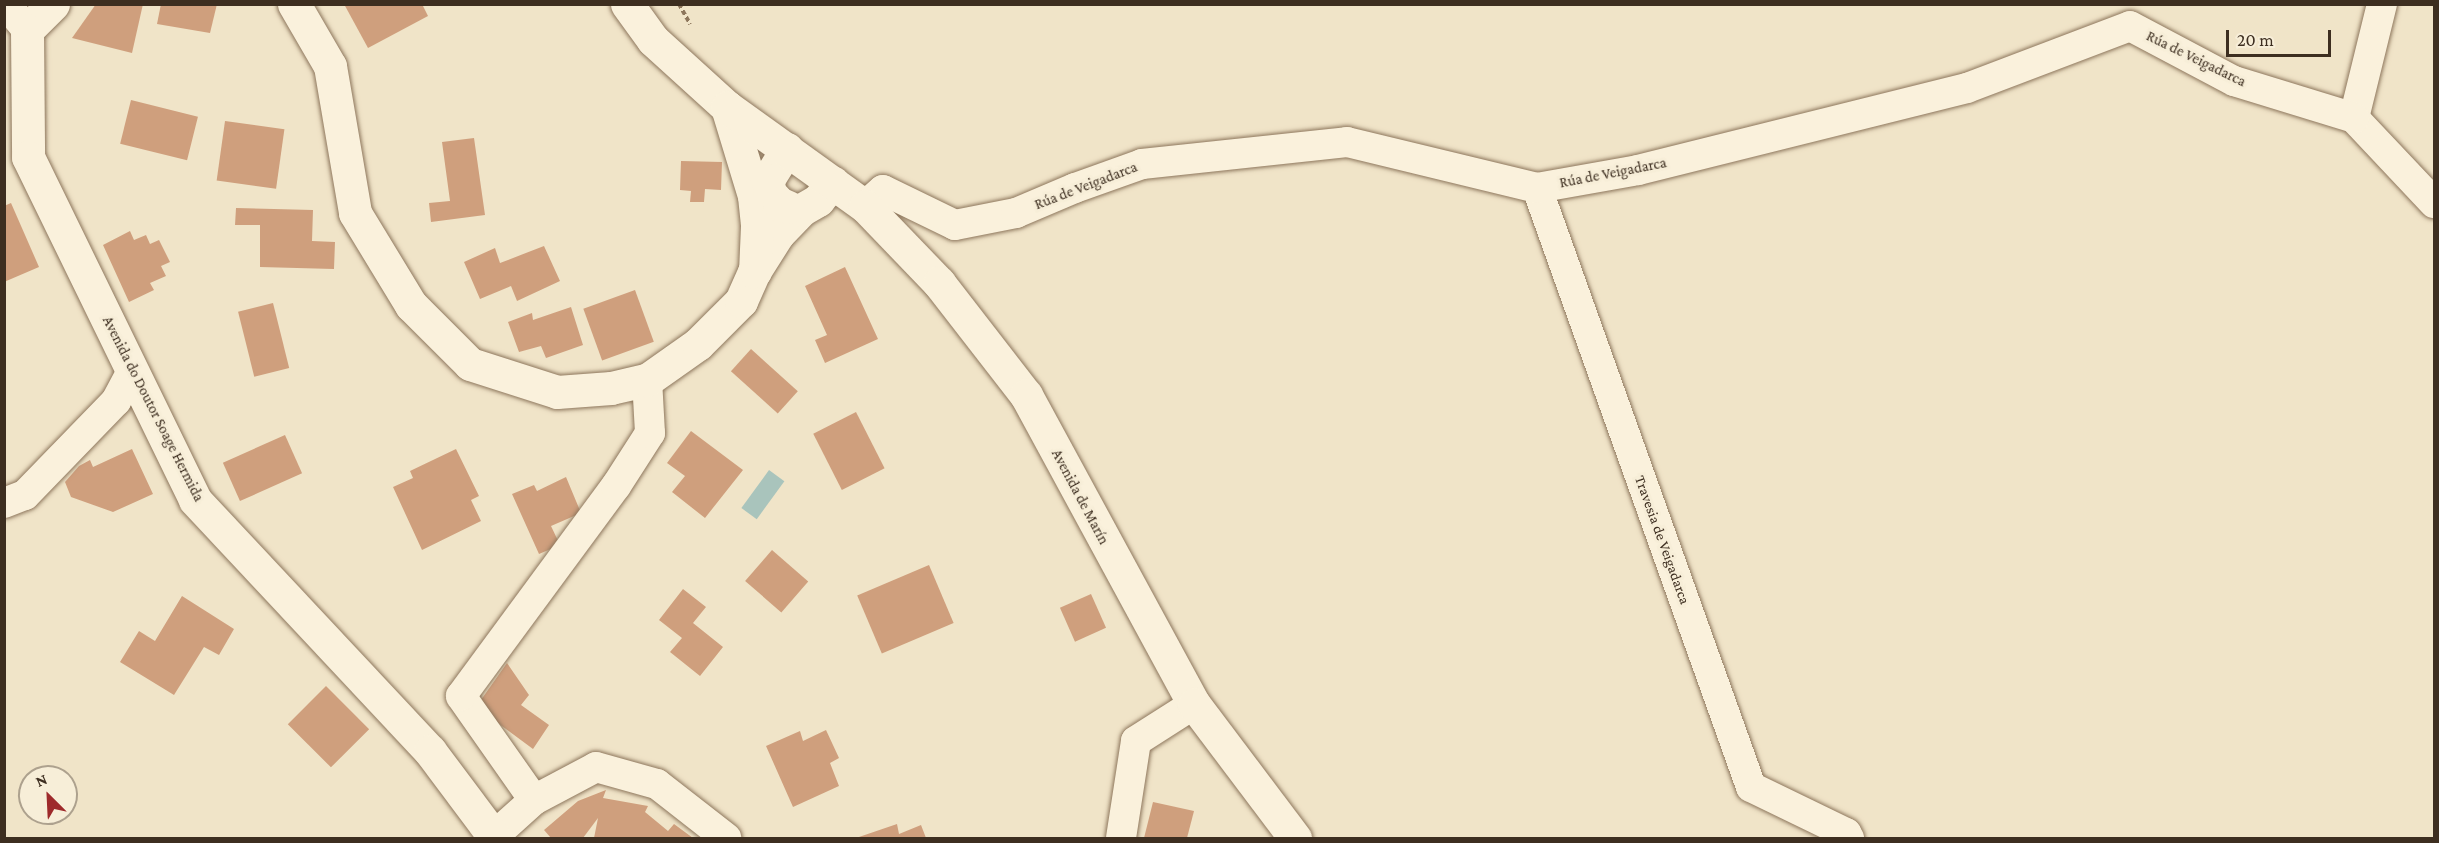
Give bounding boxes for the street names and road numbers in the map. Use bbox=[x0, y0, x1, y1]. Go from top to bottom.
street label: Rúa de Veigadarca bbox=[2143, 27, 2249, 91]
street label: Rúa de Veigadarca bbox=[1558, 154, 1668, 192]
street label: Rúa de Veigadarca bbox=[1032, 158, 1140, 214]
street label: Avenida do Doutor Soage Hermida bbox=[98, 313, 208, 505]
street label: Avenida de Marín bbox=[1047, 446, 1113, 548]
street label: Travesia de Veigadarca bbox=[1630, 473, 1694, 607]

